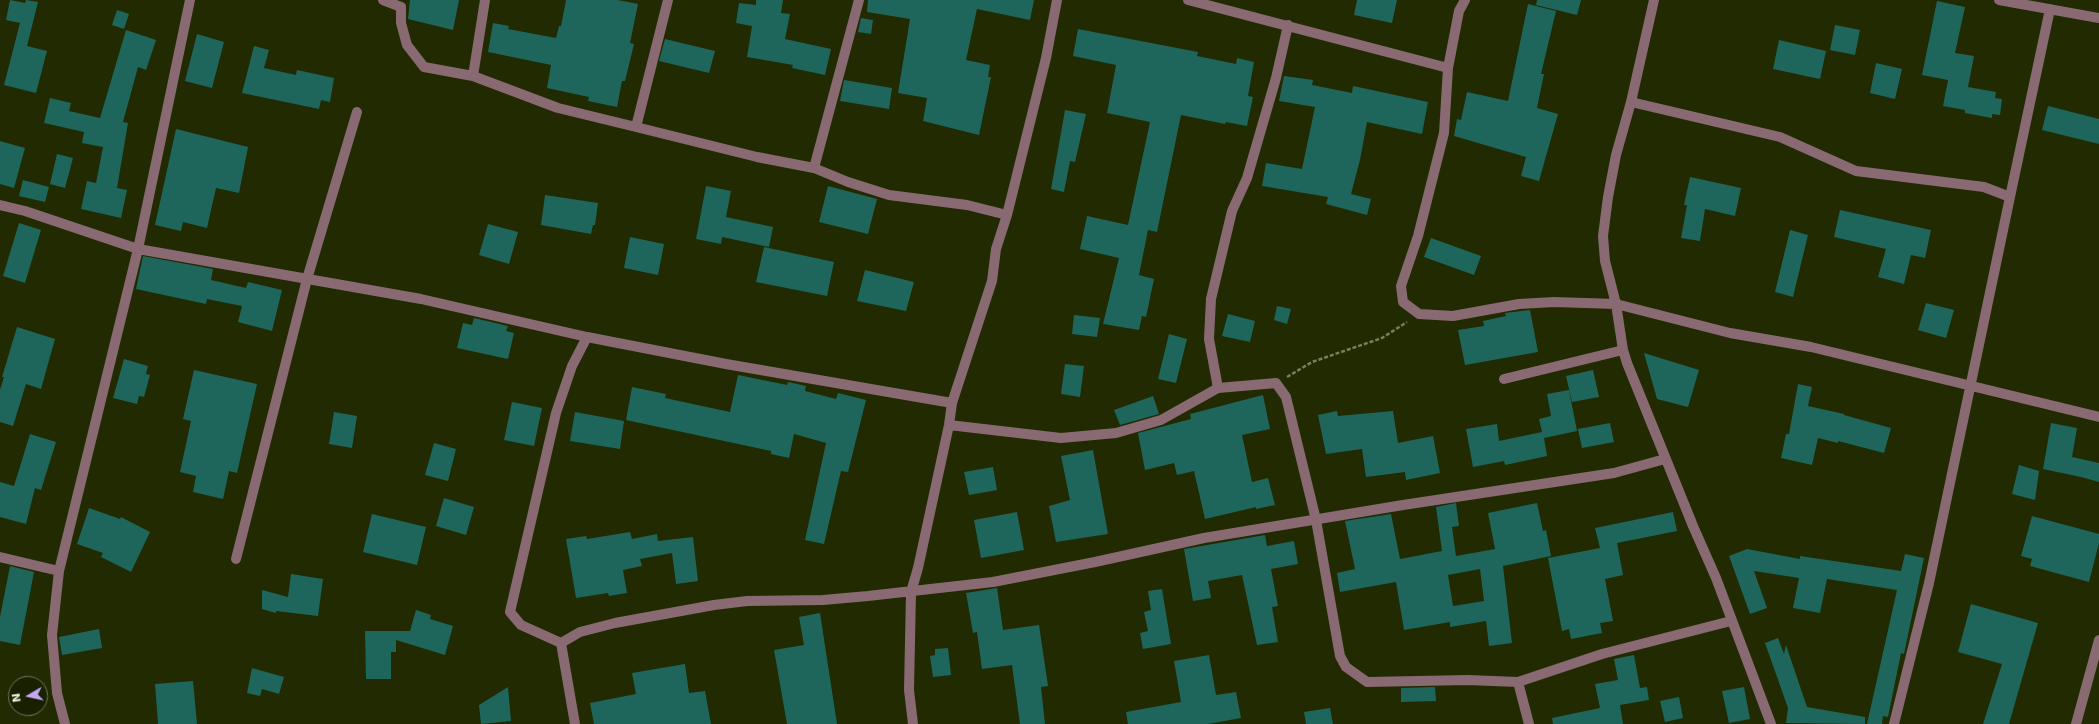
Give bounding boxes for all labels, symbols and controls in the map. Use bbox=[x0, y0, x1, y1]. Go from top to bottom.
north arrow bbox=[8, 676, 48, 716]
text: N bbox=[10, 692, 24, 703]

